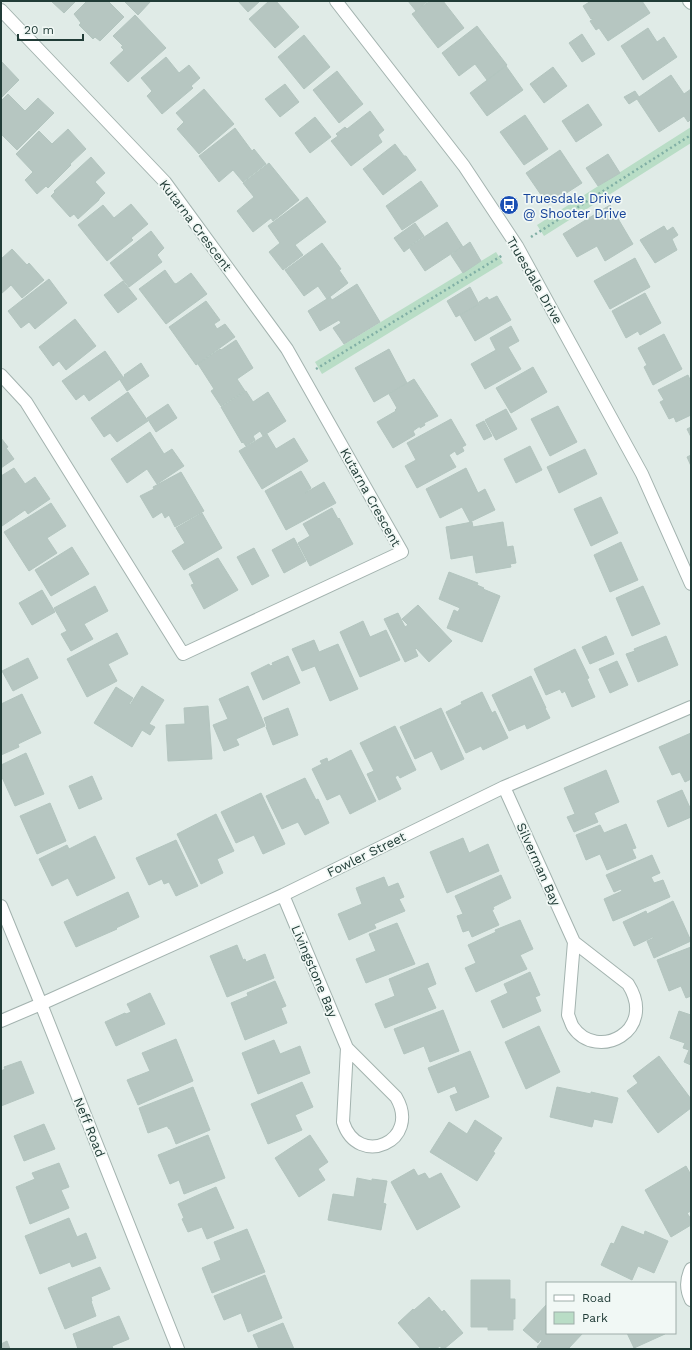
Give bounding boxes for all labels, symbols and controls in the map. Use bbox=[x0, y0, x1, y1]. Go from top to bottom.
scale bar bbox=[18, 16, 83, 42]
text: 20 m bbox=[24, 23, 54, 37]
street label: Kutarna Crescent bbox=[156, 177, 235, 274]
place label: Truesdale Drive @ Shooter Drive bbox=[523, 191, 626, 221]
bus stop icon: Truesdale Drive @ Shooter Drive bbox=[498, 194, 520, 216]
street label: Truesdale Drive bbox=[503, 234, 566, 327]
street label: Kutarna Crescent bbox=[337, 445, 404, 550]
street label: Silverman Bay bbox=[514, 820, 564, 908]
street label: Fowler Street bbox=[324, 829, 409, 880]
street label: Livingstone Bay bbox=[288, 923, 341, 1020]
street label: Neff Road bbox=[71, 1095, 108, 1159]
legend bbox=[546, 1282, 676, 1334]
text: Road bbox=[582, 1291, 611, 1305]
text: Park bbox=[582, 1311, 608, 1325]

